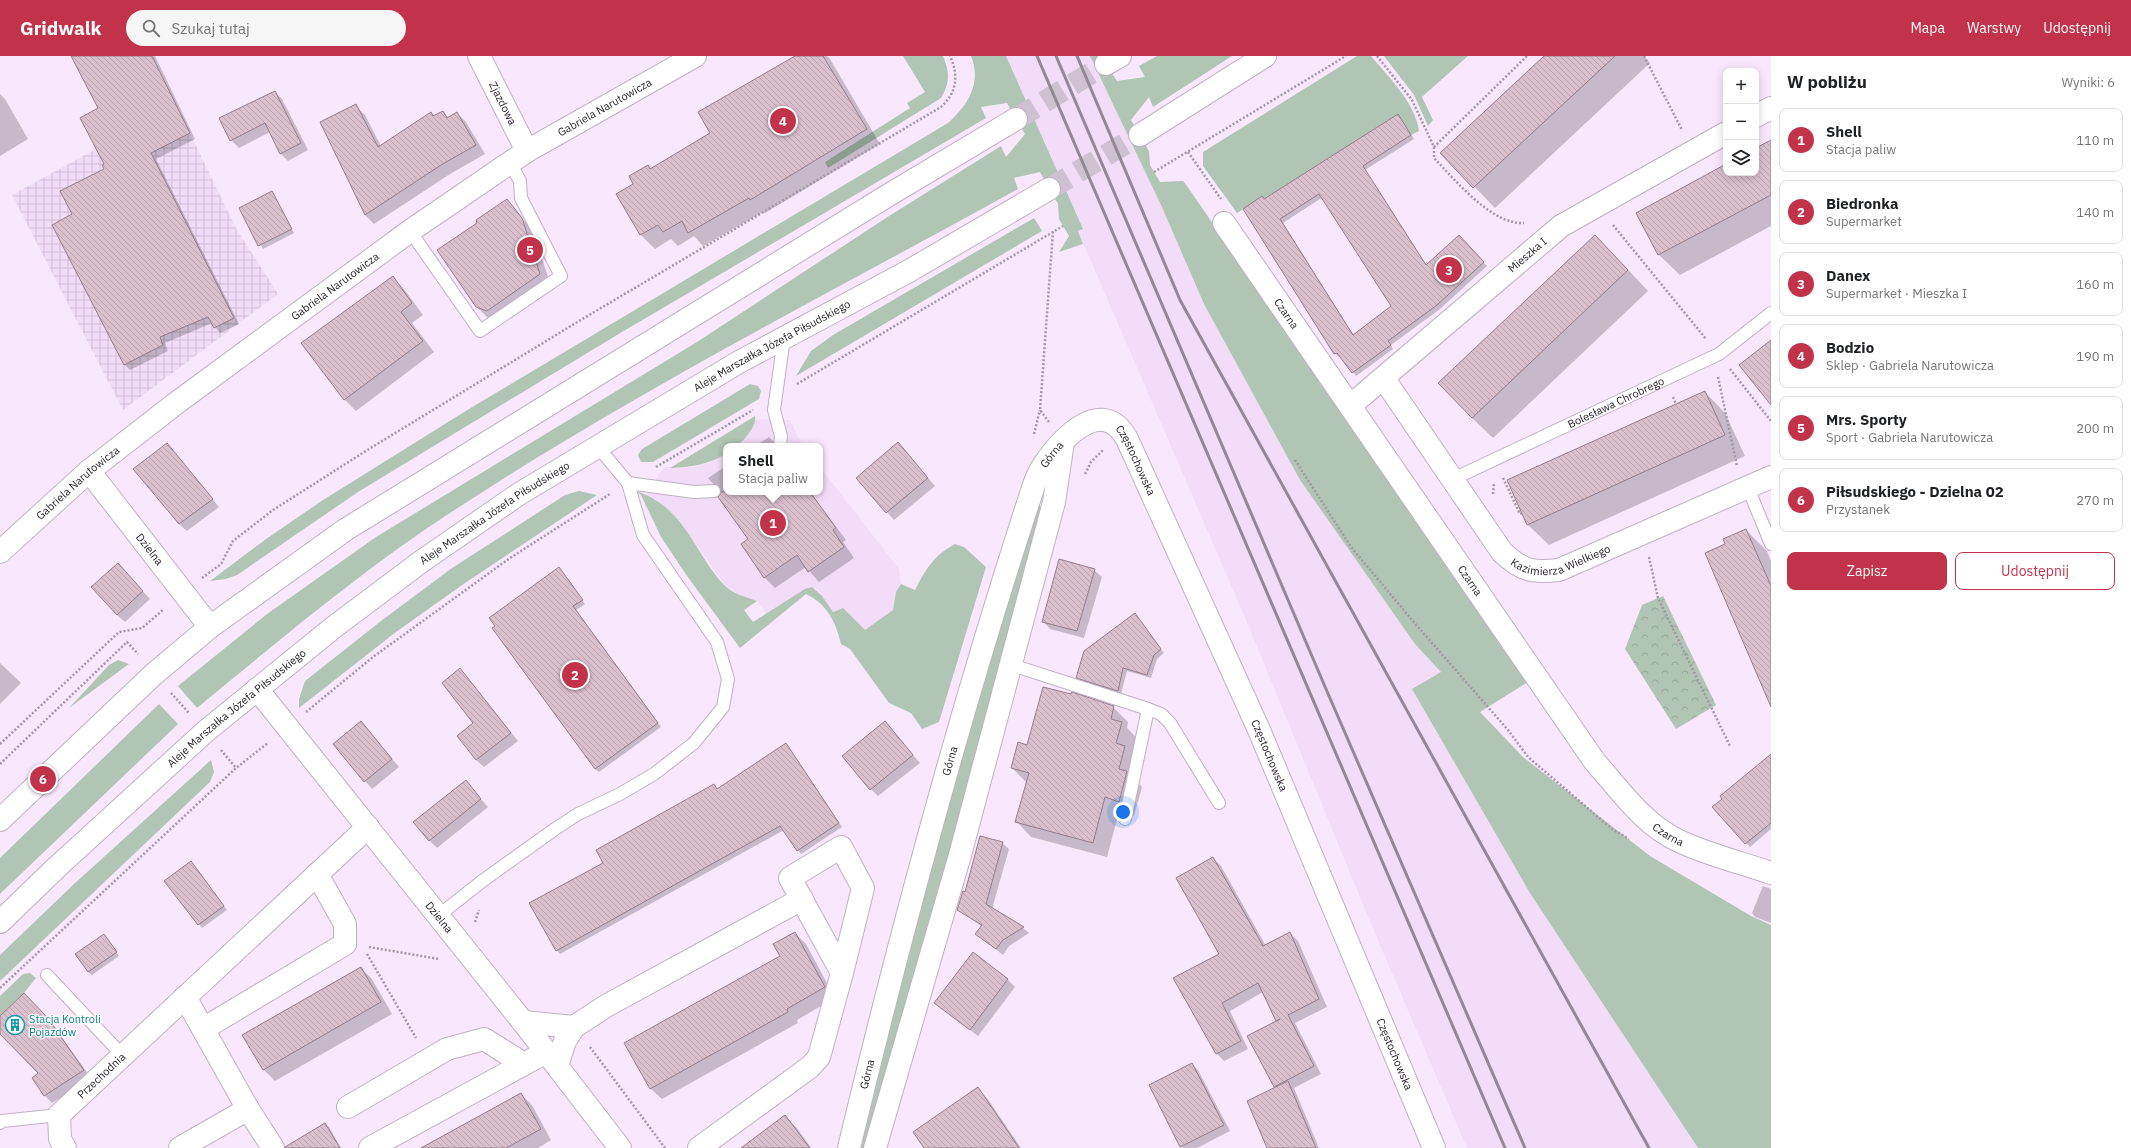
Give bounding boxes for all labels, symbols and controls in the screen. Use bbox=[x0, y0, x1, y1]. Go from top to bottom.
search box bbox=[126, 10, 406, 46]
text: Gridwalk bbox=[20, 16, 102, 40]
icon: search bbox=[140, 17, 162, 39]
text: Szukaj tutaj bbox=[172, 19, 250, 38]
text: Mapa bbox=[1910, 19, 1945, 37]
text: Warstwy bbox=[1967, 19, 2021, 37]
text: Udostępnij bbox=[2043, 19, 2111, 37]
map controls bbox=[1723, 68, 1759, 176]
button: + bbox=[1723, 68, 1759, 104]
text: W pobliżu bbox=[1787, 71, 1867, 93]
text: Wyniki: 6 bbox=[2062, 74, 2115, 91]
street label: Gabriela Narutowicza bbox=[555, 75, 654, 139]
street label: Zjazdowa bbox=[486, 79, 520, 127]
button: − bbox=[1723, 104, 1759, 140]
pin: 4 bbox=[770, 106, 796, 136]
text: Shell bbox=[1826, 122, 1862, 141]
text: 1 bbox=[1797, 132, 1805, 149]
text: 110 m bbox=[2076, 132, 2114, 149]
button: layers bbox=[1723, 140, 1759, 176]
text: Stacja paliw bbox=[1826, 141, 1896, 158]
text: Biedronka bbox=[1826, 194, 1898, 213]
text: 2 bbox=[1797, 204, 1805, 221]
text: 140 m bbox=[2076, 204, 2114, 221]
text: Supermarket bbox=[1826, 213, 1902, 230]
street label: Mieszka I bbox=[1505, 234, 1550, 275]
pin: 5 bbox=[517, 235, 543, 265]
street label: Gabriela Narutowicza bbox=[288, 249, 382, 323]
pin: 3 bbox=[1436, 255, 1462, 285]
text: Danex bbox=[1826, 266, 1871, 285]
text: 3 bbox=[1797, 276, 1805, 293]
text: 160 m bbox=[2076, 276, 2114, 293]
text: Supermarket · Mieszka I bbox=[1826, 285, 1967, 302]
street label: Czarna bbox=[1271, 296, 1302, 332]
street label: Aleje Marszałka Józefa Piłsudskiego bbox=[691, 297, 853, 395]
text: Bodzio bbox=[1826, 338, 1874, 357]
text: 4 bbox=[1797, 348, 1805, 365]
text: 190 m bbox=[2076, 348, 2114, 365]
text: Sklep · Gabriela Narutowicza bbox=[1826, 357, 1994, 374]
street label: Bolesława Chrobrego bbox=[1565, 374, 1666, 431]
text: Mrs. Sporty bbox=[1826, 410, 1907, 429]
text: 5 bbox=[1797, 420, 1805, 437]
text: 200 m bbox=[2076, 420, 2114, 437]
street label: Częstochowska bbox=[1113, 422, 1159, 498]
text: Sport · Gabriela Narutowicza bbox=[1826, 429, 1993, 446]
street label: Górna bbox=[1037, 438, 1066, 471]
street label: Gabriela Narutowicza bbox=[33, 443, 122, 523]
popup bbox=[723, 443, 823, 495]
text: Shell bbox=[738, 451, 774, 470]
street label: Aleje Marszałka Józefa Piłsudskiego bbox=[417, 458, 572, 568]
text: Stacja paliw bbox=[738, 470, 808, 487]
text: Piłsudskiego - Dzielna 02 bbox=[1826, 482, 2004, 501]
text: 6 bbox=[1797, 492, 1805, 509]
text: 270 m bbox=[2076, 492, 2114, 509]
text: Przystanek bbox=[1826, 501, 1890, 518]
pin: 1 bbox=[760, 508, 786, 538]
street label: Dzielna bbox=[133, 531, 166, 568]
street label: Kazimierza Wielkiego bbox=[1508, 541, 1612, 578]
button: Zapisz bbox=[1787, 552, 1947, 590]
button: Udostępnij bbox=[1955, 552, 2115, 590]
street label: Czarna bbox=[1455, 563, 1486, 599]
street label: Aleje Marszałka Józefa Piłsudskiego bbox=[164, 646, 309, 770]
pin: 2 bbox=[562, 660, 588, 690]
street label: Częstochowska bbox=[1248, 717, 1291, 793]
street label: Górna bbox=[939, 744, 961, 777]
pin: 6 bbox=[30, 764, 56, 794]
your location bbox=[1113, 802, 1133, 822]
street label: Czarna bbox=[1650, 820, 1686, 849]
street label: Dzielna bbox=[422, 899, 456, 936]
place label: Stacja Kontroli Pojazdów bbox=[29, 1012, 101, 1039]
building icon: Stacja Kontroli Pojazdów bbox=[4, 1014, 26, 1036]
street label: Częstochowska bbox=[1373, 1016, 1416, 1092]
street label: Przechodnia bbox=[74, 1050, 128, 1102]
street label: Górna bbox=[857, 1058, 877, 1090]

